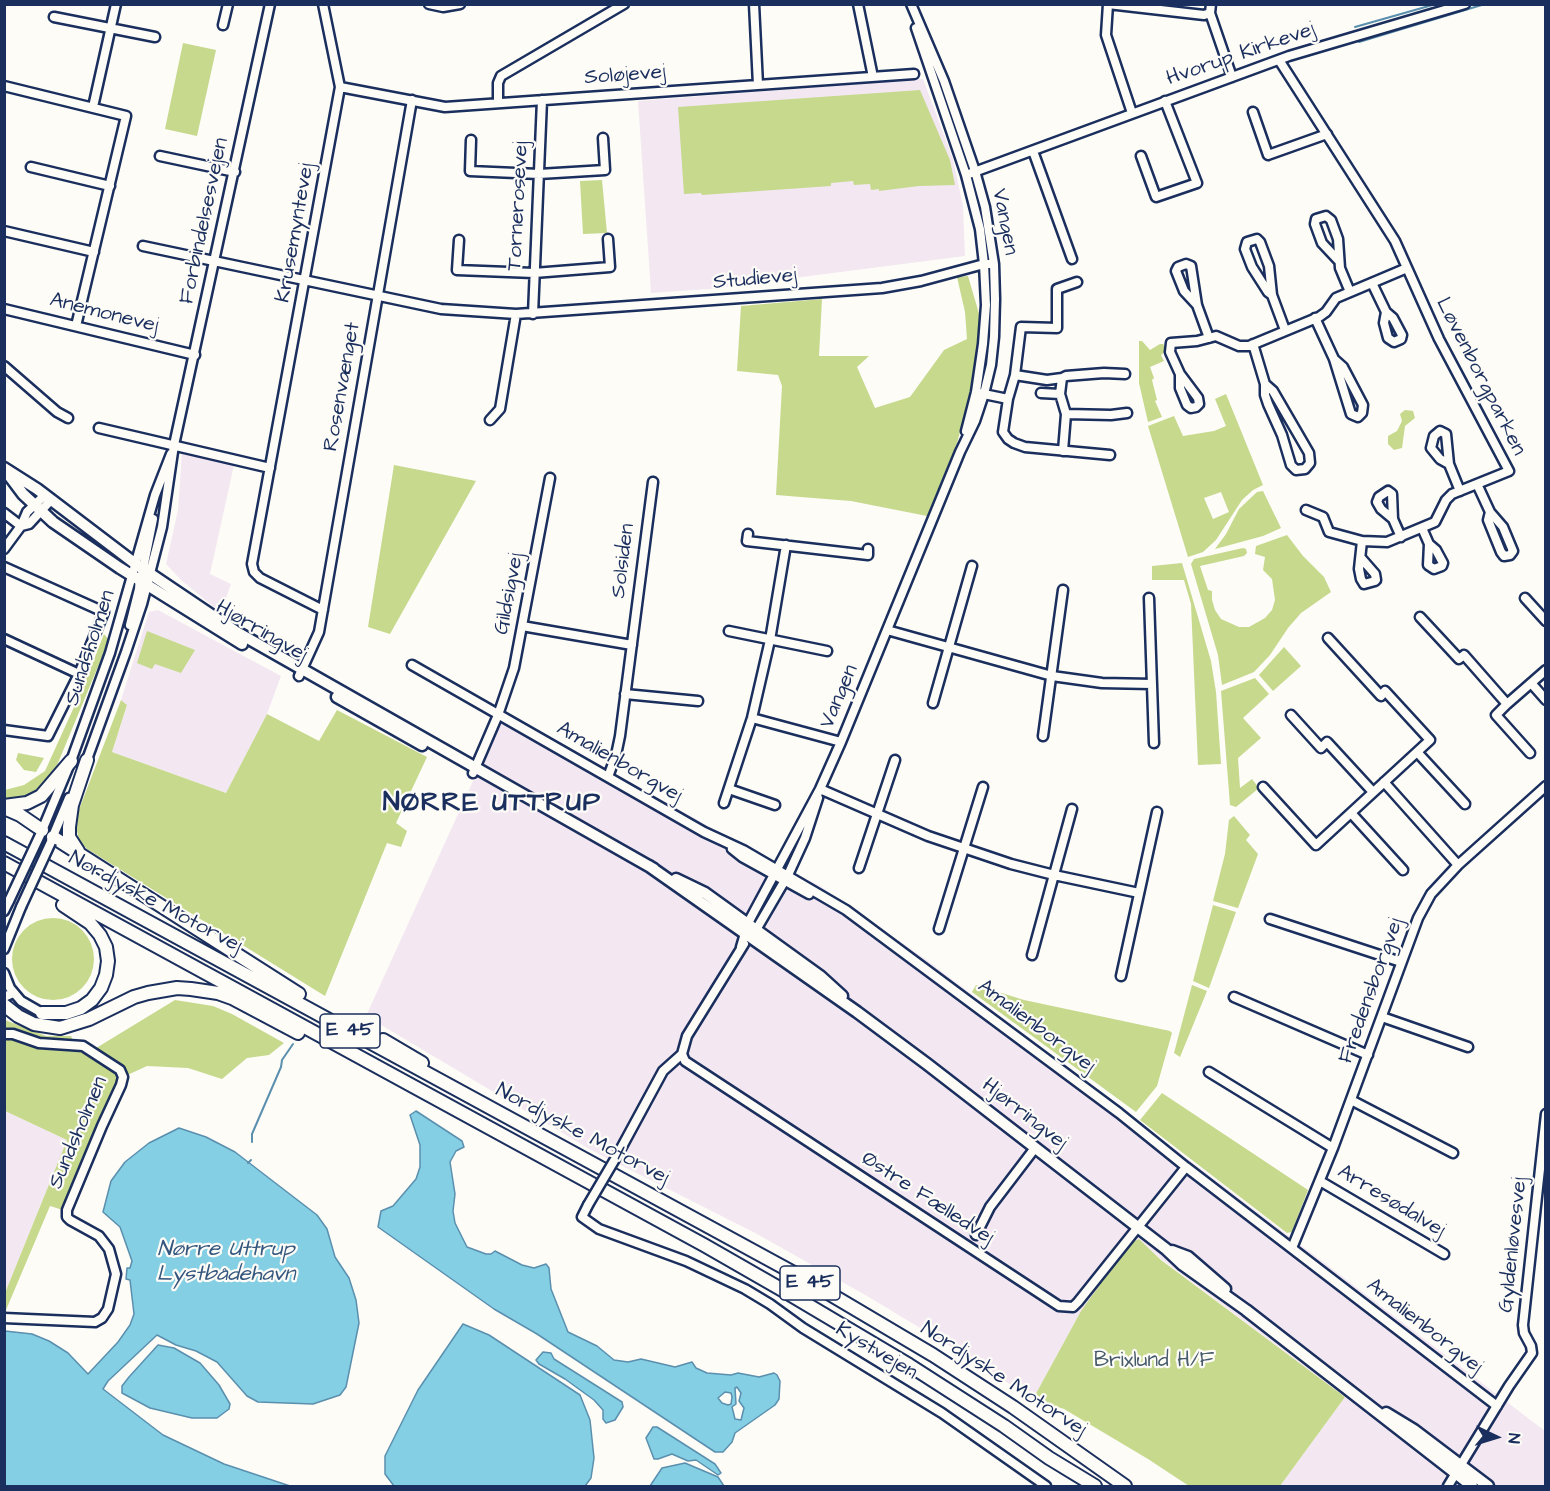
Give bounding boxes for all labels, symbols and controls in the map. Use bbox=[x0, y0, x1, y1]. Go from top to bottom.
street label: Hvorup Kirkevej bbox=[1163, 18, 1319, 92]
street label: Soløjevej bbox=[583, 61, 667, 91]
street label: Forbindelsesvejen bbox=[175, 136, 235, 306]
street label: Tornerosevej bbox=[503, 141, 535, 271]
street label: Krusemyntevej bbox=[271, 161, 321, 305]
street label: Vangen bbox=[985, 187, 1023, 257]
street label: Studievej bbox=[712, 264, 798, 296]
street label: Anemonevej bbox=[47, 288, 161, 340]
street label: Løvenborgparken bbox=[1429, 294, 1531, 460]
street label: Rosenvænget bbox=[319, 320, 367, 454]
street label: Solsiden bbox=[607, 522, 641, 600]
street label: Gildsigvej bbox=[490, 551, 530, 637]
street label: Sundsholmen bbox=[61, 587, 121, 709]
street label: Hjørringvej bbox=[211, 596, 311, 668]
street label: Vangen bbox=[815, 661, 865, 733]
street label: Amalienborgvej bbox=[552, 717, 686, 809]
district label: NØRRE UTTRUP bbox=[383, 788, 601, 820]
street label: Nordjyske Motorvej bbox=[64, 847, 246, 959]
street label: Fredensborgvej bbox=[1334, 915, 1410, 1067]
street label: Amalienborgvej bbox=[972, 975, 1100, 1079]
road number: E 45 bbox=[320, 1014, 380, 1048]
street label: Sundsholmen bbox=[44, 1073, 114, 1193]
street label: Hjørringvej bbox=[976, 1074, 1072, 1156]
street label: Nordjyske Motorvej bbox=[491, 1079, 673, 1191]
street label: Østre Fælledvej bbox=[856, 1147, 998, 1251]
street label: Arresødalvej bbox=[1333, 1160, 1449, 1244]
street label: Gyldenløvesvej bbox=[1494, 1176, 1534, 1314]
water label: Nørre Uttrup Lystbådehavn bbox=[157, 1237, 295, 1288]
road number: E 45 bbox=[780, 1266, 840, 1300]
street label: Amalienborgvej bbox=[1361, 1274, 1487, 1380]
street label: Nordjyske Motorvej bbox=[915, 1317, 1091, 1443]
street label: Kystvejen bbox=[830, 1318, 922, 1386]
park label: Brixlund H/F bbox=[1094, 1349, 1214, 1375]
north arrow bbox=[1466, 1407, 1526, 1467]
text: N bbox=[1503, 1432, 1525, 1444]

